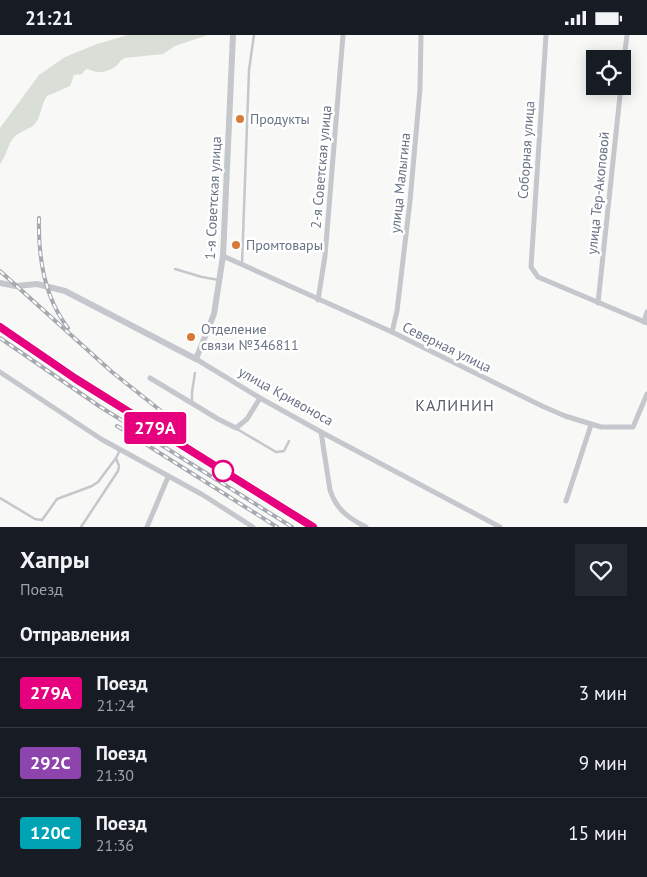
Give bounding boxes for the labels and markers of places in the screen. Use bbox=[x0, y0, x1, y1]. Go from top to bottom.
place label: Продукты bbox=[250, 110, 310, 128]
marker: Продукты bbox=[234, 113, 246, 125]
place label: Промтовары bbox=[246, 236, 323, 254]
marker: Промтовары bbox=[230, 239, 242, 251]
place label: Отделение связи №346811 bbox=[201, 320, 299, 354]
marker: Отделение связи №346811 bbox=[185, 331, 197, 343]
unlabelled marker bbox=[212, 460, 234, 482]

